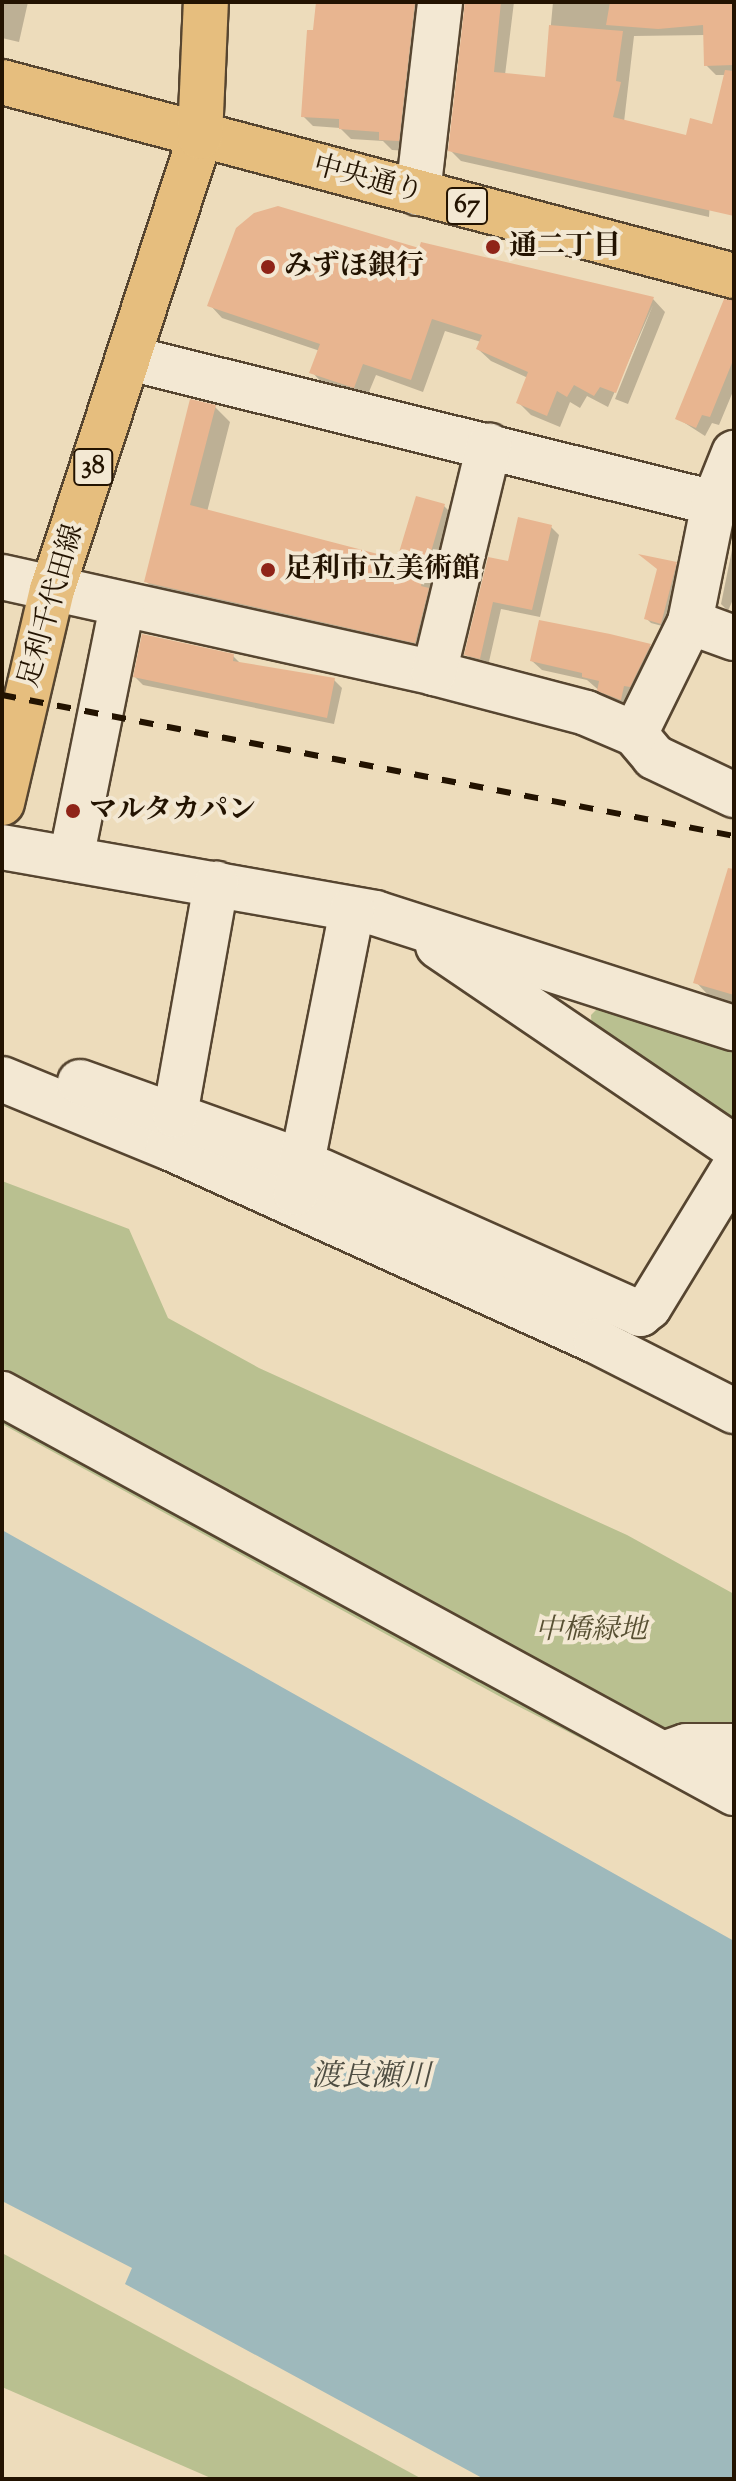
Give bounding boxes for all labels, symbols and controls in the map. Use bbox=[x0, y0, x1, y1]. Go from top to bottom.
street label: 中央通り bbox=[310, 149, 426, 211]
road number: 67 bbox=[445, 184, 489, 228]
place label: 通二丁目 bbox=[509, 230, 621, 264]
marker: 通二丁目 bbox=[484, 238, 502, 256]
place label: みずほ銀行 bbox=[284, 250, 424, 284]
marker: みずほ銀行 bbox=[259, 258, 277, 276]
road number: 38 bbox=[73, 445, 113, 489]
street label: 足利千代田線 bbox=[13, 521, 91, 691]
place label: 足利市立美術館 bbox=[284, 553, 480, 587]
marker: 足利市立美術館 bbox=[259, 561, 277, 579]
place label: マルタカパン bbox=[89, 794, 257, 828]
marker: マルタカパン bbox=[64, 802, 82, 820]
park label: 中橋緑地 bbox=[535, 1614, 647, 1648]
water label: 渡良瀬川 bbox=[311, 2060, 431, 2096]

